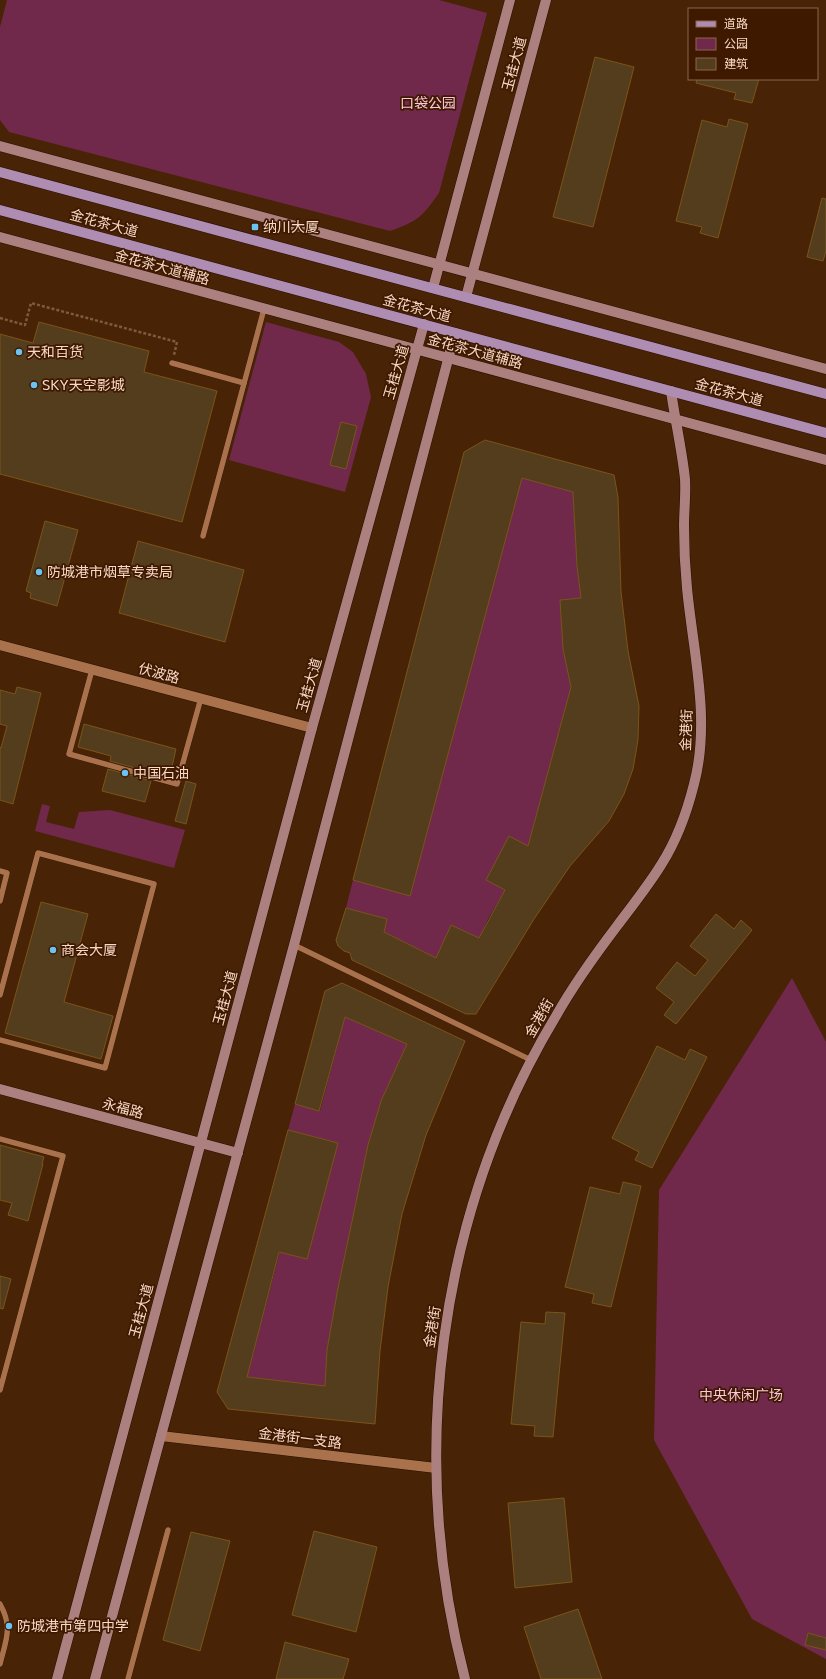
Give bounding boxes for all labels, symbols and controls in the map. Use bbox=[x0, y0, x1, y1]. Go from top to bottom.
legend bbox=[688, 8, 818, 80]
text: 道路 bbox=[724, 16, 748, 30]
street label: 玉桂大道 bbox=[498, 35, 529, 93]
text: 公园 bbox=[724, 36, 748, 50]
text: 建筑 bbox=[724, 56, 748, 70]
park label: 口袋公园 bbox=[400, 94, 456, 111]
street label: 金花茶大道 bbox=[68, 205, 140, 240]
place label: 纳川大厦 bbox=[263, 218, 319, 235]
marker: 纳川大厦 bbox=[250, 222, 260, 232]
street label: 金花茶大道辅路 bbox=[113, 246, 212, 287]
street label: 金花茶大道 bbox=[381, 290, 453, 325]
street label: 金花茶大道辅路 bbox=[426, 330, 525, 371]
place label: 天和百货 bbox=[27, 343, 83, 360]
street label: 玉桂大道 bbox=[380, 343, 411, 401]
marker: 天和百货 bbox=[14, 347, 24, 357]
street label: 金花茶大道 bbox=[693, 374, 765, 409]
place label: SKY天空影城 bbox=[42, 376, 125, 393]
marker: SKY天空影城 bbox=[29, 380, 39, 390]
place label: 防城港市烟草专卖局 bbox=[47, 563, 173, 580]
marker: 防城港市烟草专卖局 bbox=[34, 567, 44, 577]
street label: 玉桂大道 bbox=[293, 656, 324, 714]
street label: 伏波路 bbox=[137, 659, 182, 686]
street label: 金港街 bbox=[676, 709, 695, 751]
place label: 中国石油 bbox=[133, 764, 189, 781]
marker: 中国石油 bbox=[120, 768, 130, 778]
place label: 商会大厦 bbox=[61, 941, 117, 958]
marker: 商会大厦 bbox=[48, 945, 58, 955]
street label: 玉桂大道 bbox=[209, 969, 240, 1027]
street label: 金港街 bbox=[521, 995, 556, 1040]
street label: 永福路 bbox=[101, 1094, 146, 1121]
street label: 玉桂大道 bbox=[125, 1282, 156, 1340]
street label: 金港街 bbox=[420, 1305, 443, 1349]
park label: 中央休闲广场 bbox=[699, 1386, 783, 1403]
street label: 金港街一支路 bbox=[257, 1424, 343, 1451]
place label: 防城港市第四中学 bbox=[17, 1617, 129, 1634]
marker: 防城港市第四中学 bbox=[4, 1621, 14, 1631]

